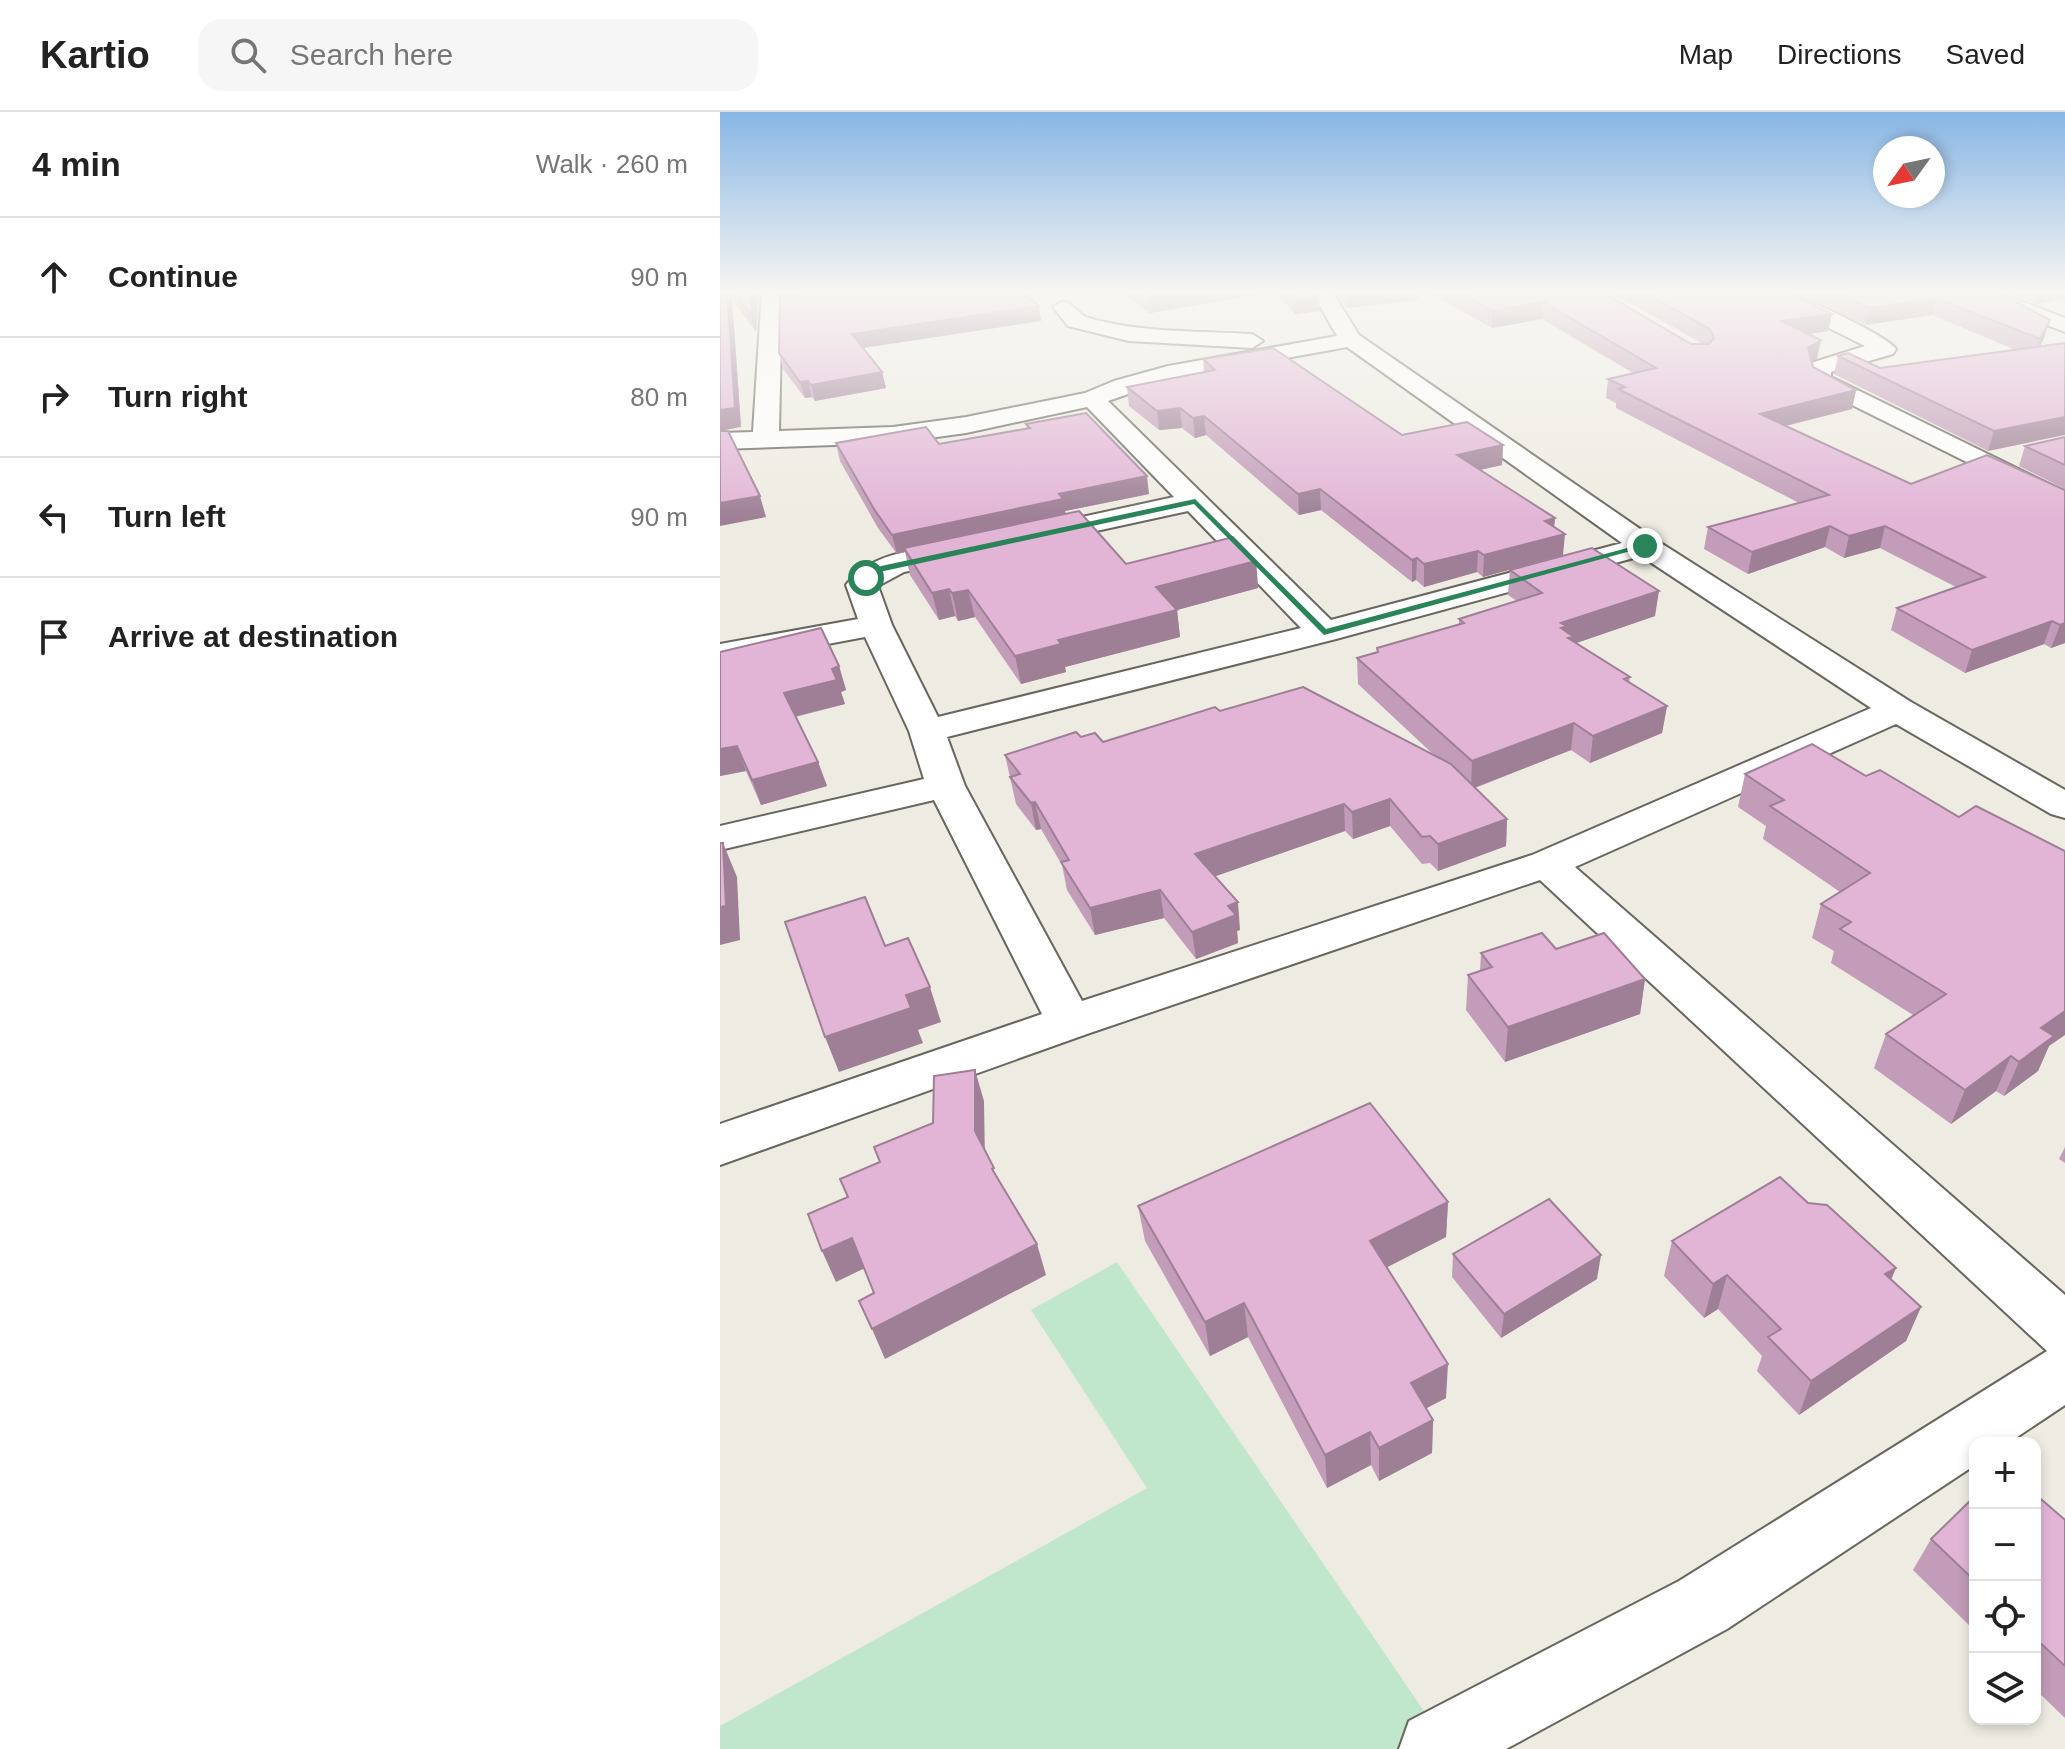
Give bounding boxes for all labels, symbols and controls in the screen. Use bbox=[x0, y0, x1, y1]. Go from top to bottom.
search box bbox=[198, 19, 758, 91]
icon: search bbox=[226, 33, 270, 77]
text: Kartio bbox=[40, 34, 150, 76]
text: Search here bbox=[290, 38, 453, 71]
text: Map bbox=[1679, 39, 1733, 70]
text: Directions bbox=[1777, 39, 1902, 70]
text: Saved bbox=[1946, 39, 2025, 70]
north arrow bbox=[1873, 136, 1945, 208]
text: 4 min bbox=[32, 145, 121, 183]
text: Walk · 260 m bbox=[536, 149, 688, 179]
icon: ahead bbox=[32, 255, 76, 299]
text: Continue bbox=[108, 260, 238, 293]
text: 90 m bbox=[630, 262, 688, 292]
icon: right bbox=[32, 375, 76, 419]
text: Turn right bbox=[108, 380, 247, 413]
text: 80 m bbox=[630, 382, 688, 412]
icon: left bbox=[32, 495, 76, 539]
text: Turn left bbox=[108, 500, 226, 533]
text: 90 m bbox=[630, 502, 688, 532]
route end bbox=[1627, 528, 1663, 564]
route start bbox=[848, 560, 884, 596]
icon: arrive bbox=[32, 615, 76, 659]
text: Arrive at destination bbox=[108, 620, 398, 653]
map controls bbox=[1969, 1437, 2041, 1725]
button: + bbox=[1969, 1437, 2041, 1509]
button: − bbox=[1969, 1509, 2041, 1581]
button: locate bbox=[1969, 1581, 2041, 1653]
button: layers bbox=[1969, 1653, 2041, 1725]

